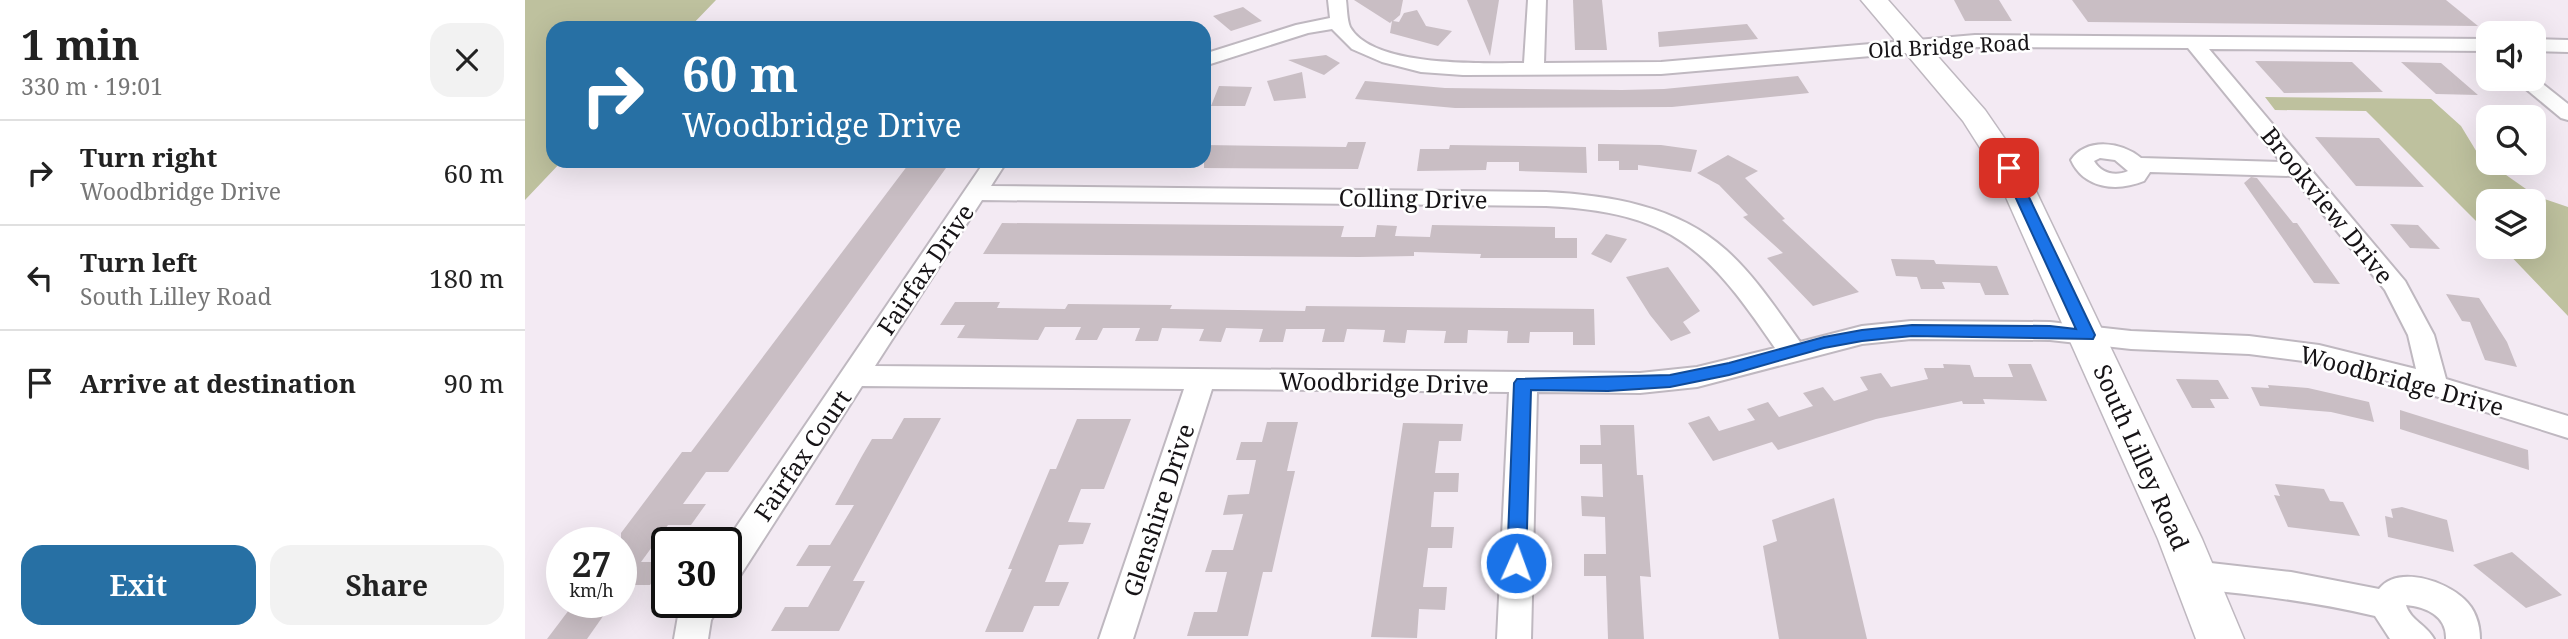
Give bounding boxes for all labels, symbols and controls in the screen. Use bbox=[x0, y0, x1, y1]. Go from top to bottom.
text: 1 min bbox=[21, 15, 140, 72]
map controls bbox=[2476, 21, 2546, 259]
button: sound bbox=[2476, 21, 2546, 91]
button: close bbox=[430, 23, 504, 97]
street label: Old Bridge Road bbox=[1867, 28, 2031, 64]
text: 60 m bbox=[682, 40, 798, 106]
icon: right bbox=[567, 49, 658, 140]
text: 330 m · 19:01 bbox=[21, 70, 163, 102]
text: Woodbridge Drive bbox=[682, 103, 962, 146]
button: search bbox=[2476, 105, 2546, 175]
street label: Brookview Drive bbox=[2254, 120, 2402, 290]
pin bbox=[1979, 138, 2039, 198]
text: Turn right bbox=[80, 139, 217, 175]
icon: arrive bbox=[1990, 149, 2028, 187]
icon: right bbox=[21, 154, 59, 192]
text: 60 m bbox=[444, 155, 504, 191]
text: Woodbridge Drive bbox=[80, 175, 281, 207]
street label: Colling Drive bbox=[1338, 180, 1488, 216]
button: layers bbox=[2476, 189, 2546, 259]
street label: Fairfax Drive bbox=[869, 197, 981, 341]
text: Turn left bbox=[80, 244, 197, 280]
icon: left bbox=[21, 259, 59, 297]
text: 180 m bbox=[429, 260, 504, 296]
text: South Lilley Road bbox=[80, 280, 272, 312]
street label: Woodbridge Drive bbox=[2296, 337, 2508, 423]
street label: South Lilley Road bbox=[2086, 359, 2198, 555]
icon: arrive bbox=[21, 364, 59, 402]
street label: Woodbridge Drive bbox=[1279, 364, 1489, 400]
text: Arrive at destination bbox=[80, 365, 356, 401]
text: 90 m bbox=[444, 365, 504, 401]
street label: Fairfax Court bbox=[746, 383, 858, 527]
street label: Glenshire Drive bbox=[1114, 419, 1202, 601]
position arrow bbox=[1479, 526, 1553, 600]
speed limit sign: 30 bbox=[651, 527, 742, 618]
text: 27 bbox=[572, 540, 611, 587]
button: Exit bbox=[21, 545, 256, 625]
button: Share bbox=[270, 545, 504, 625]
text: km/h bbox=[569, 578, 614, 602]

